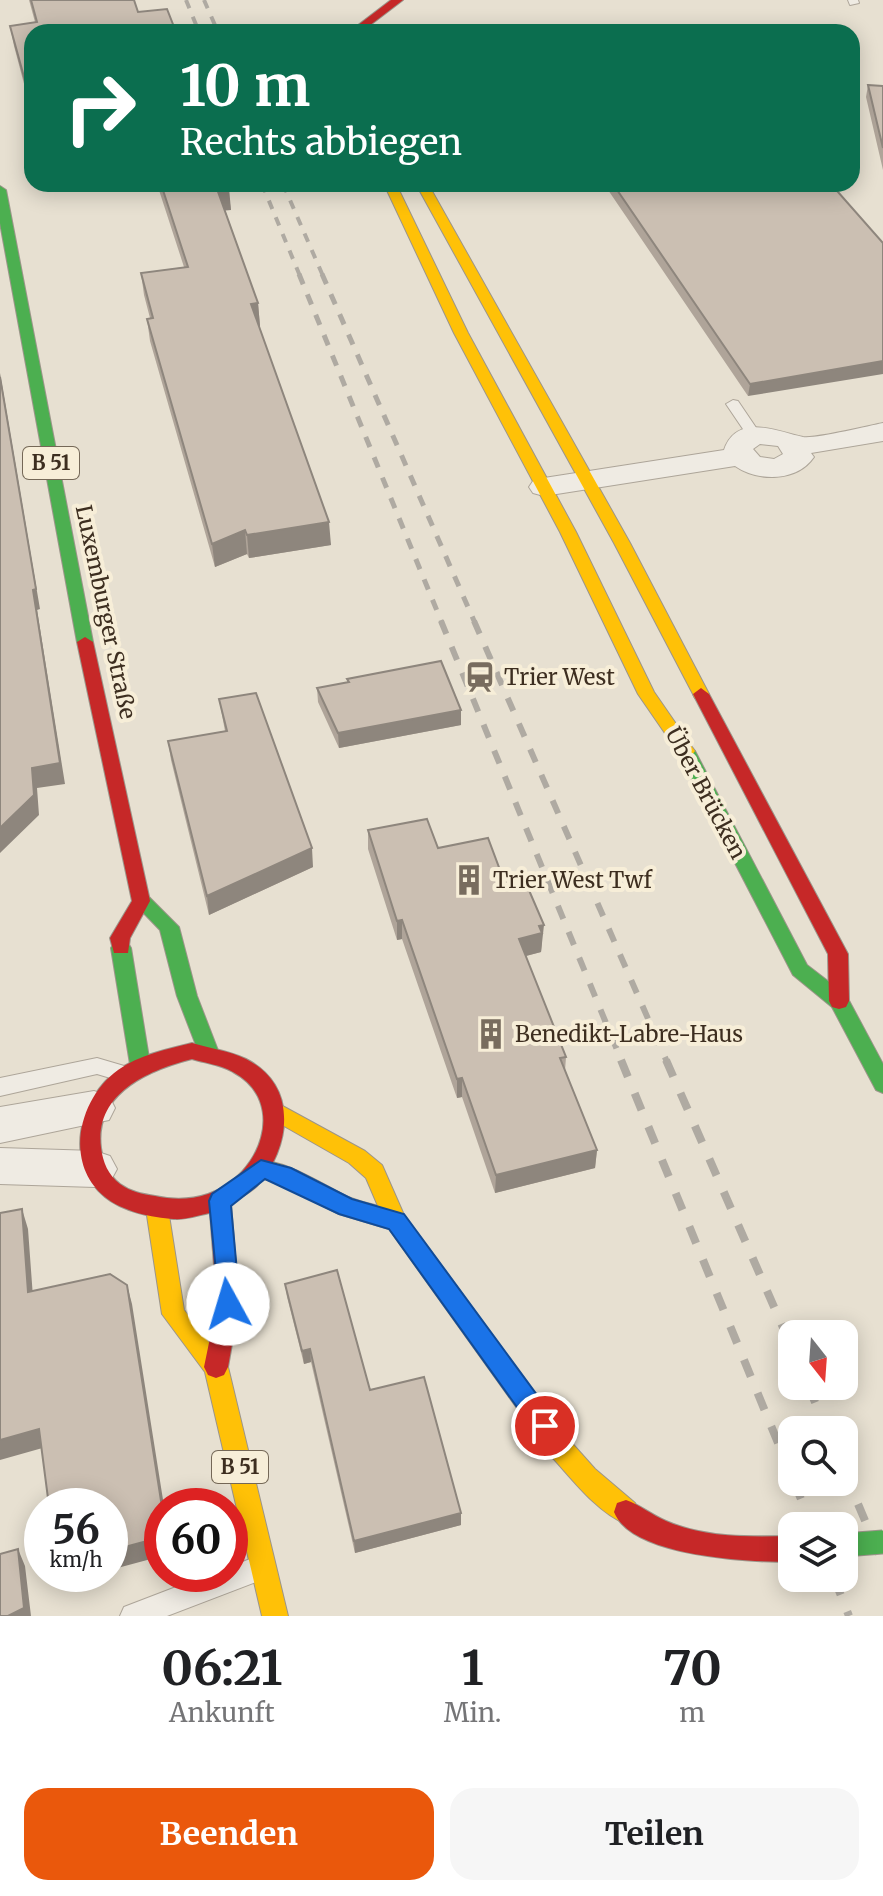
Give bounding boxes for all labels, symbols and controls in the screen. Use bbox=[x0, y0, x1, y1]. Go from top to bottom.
text: 10 m bbox=[180, 51, 310, 121]
icon: right bbox=[48, 56, 152, 160]
text: Rechts abbiegen bbox=[180, 120, 462, 165]
road number: B 51 bbox=[23, 447, 79, 479]
street label: Luxemburger Straße bbox=[70, 502, 142, 722]
station icon: Trier West bbox=[463, 660, 497, 694]
place label: Trier West bbox=[504, 663, 615, 691]
street label: Über Brücken bbox=[660, 722, 753, 864]
building icon: Trier West Twf bbox=[452, 863, 486, 897]
place label: Trier West Twf bbox=[493, 866, 654, 894]
building icon: Benedikt-Labre-Haus bbox=[474, 1017, 508, 1051]
place label: Benedikt-Labre-Haus bbox=[515, 1020, 743, 1048]
position arrow bbox=[186, 1262, 270, 1346]
north arrow bbox=[778, 1320, 858, 1400]
map controls bbox=[778, 1320, 858, 1592]
pin bbox=[511, 1392, 579, 1460]
icon: arrive bbox=[523, 1404, 567, 1448]
button: search bbox=[778, 1416, 858, 1496]
road number: B 51 bbox=[212, 1451, 268, 1483]
speed limit sign: 60 bbox=[144, 1488, 248, 1592]
text: 56 bbox=[52, 1505, 100, 1555]
button: layers bbox=[778, 1512, 858, 1592]
text: km/h bbox=[50, 1547, 102, 1572]
text: 06:21 bbox=[161, 1638, 282, 1698]
text: 1 bbox=[461, 1638, 484, 1698]
text: 70 bbox=[663, 1638, 722, 1698]
text: Ankunft bbox=[169, 1696, 275, 1729]
text: Min. bbox=[444, 1696, 501, 1729]
text: m bbox=[679, 1696, 705, 1729]
button: Beenden bbox=[24, 1788, 434, 1880]
button: Teilen bbox=[450, 1788, 859, 1880]

